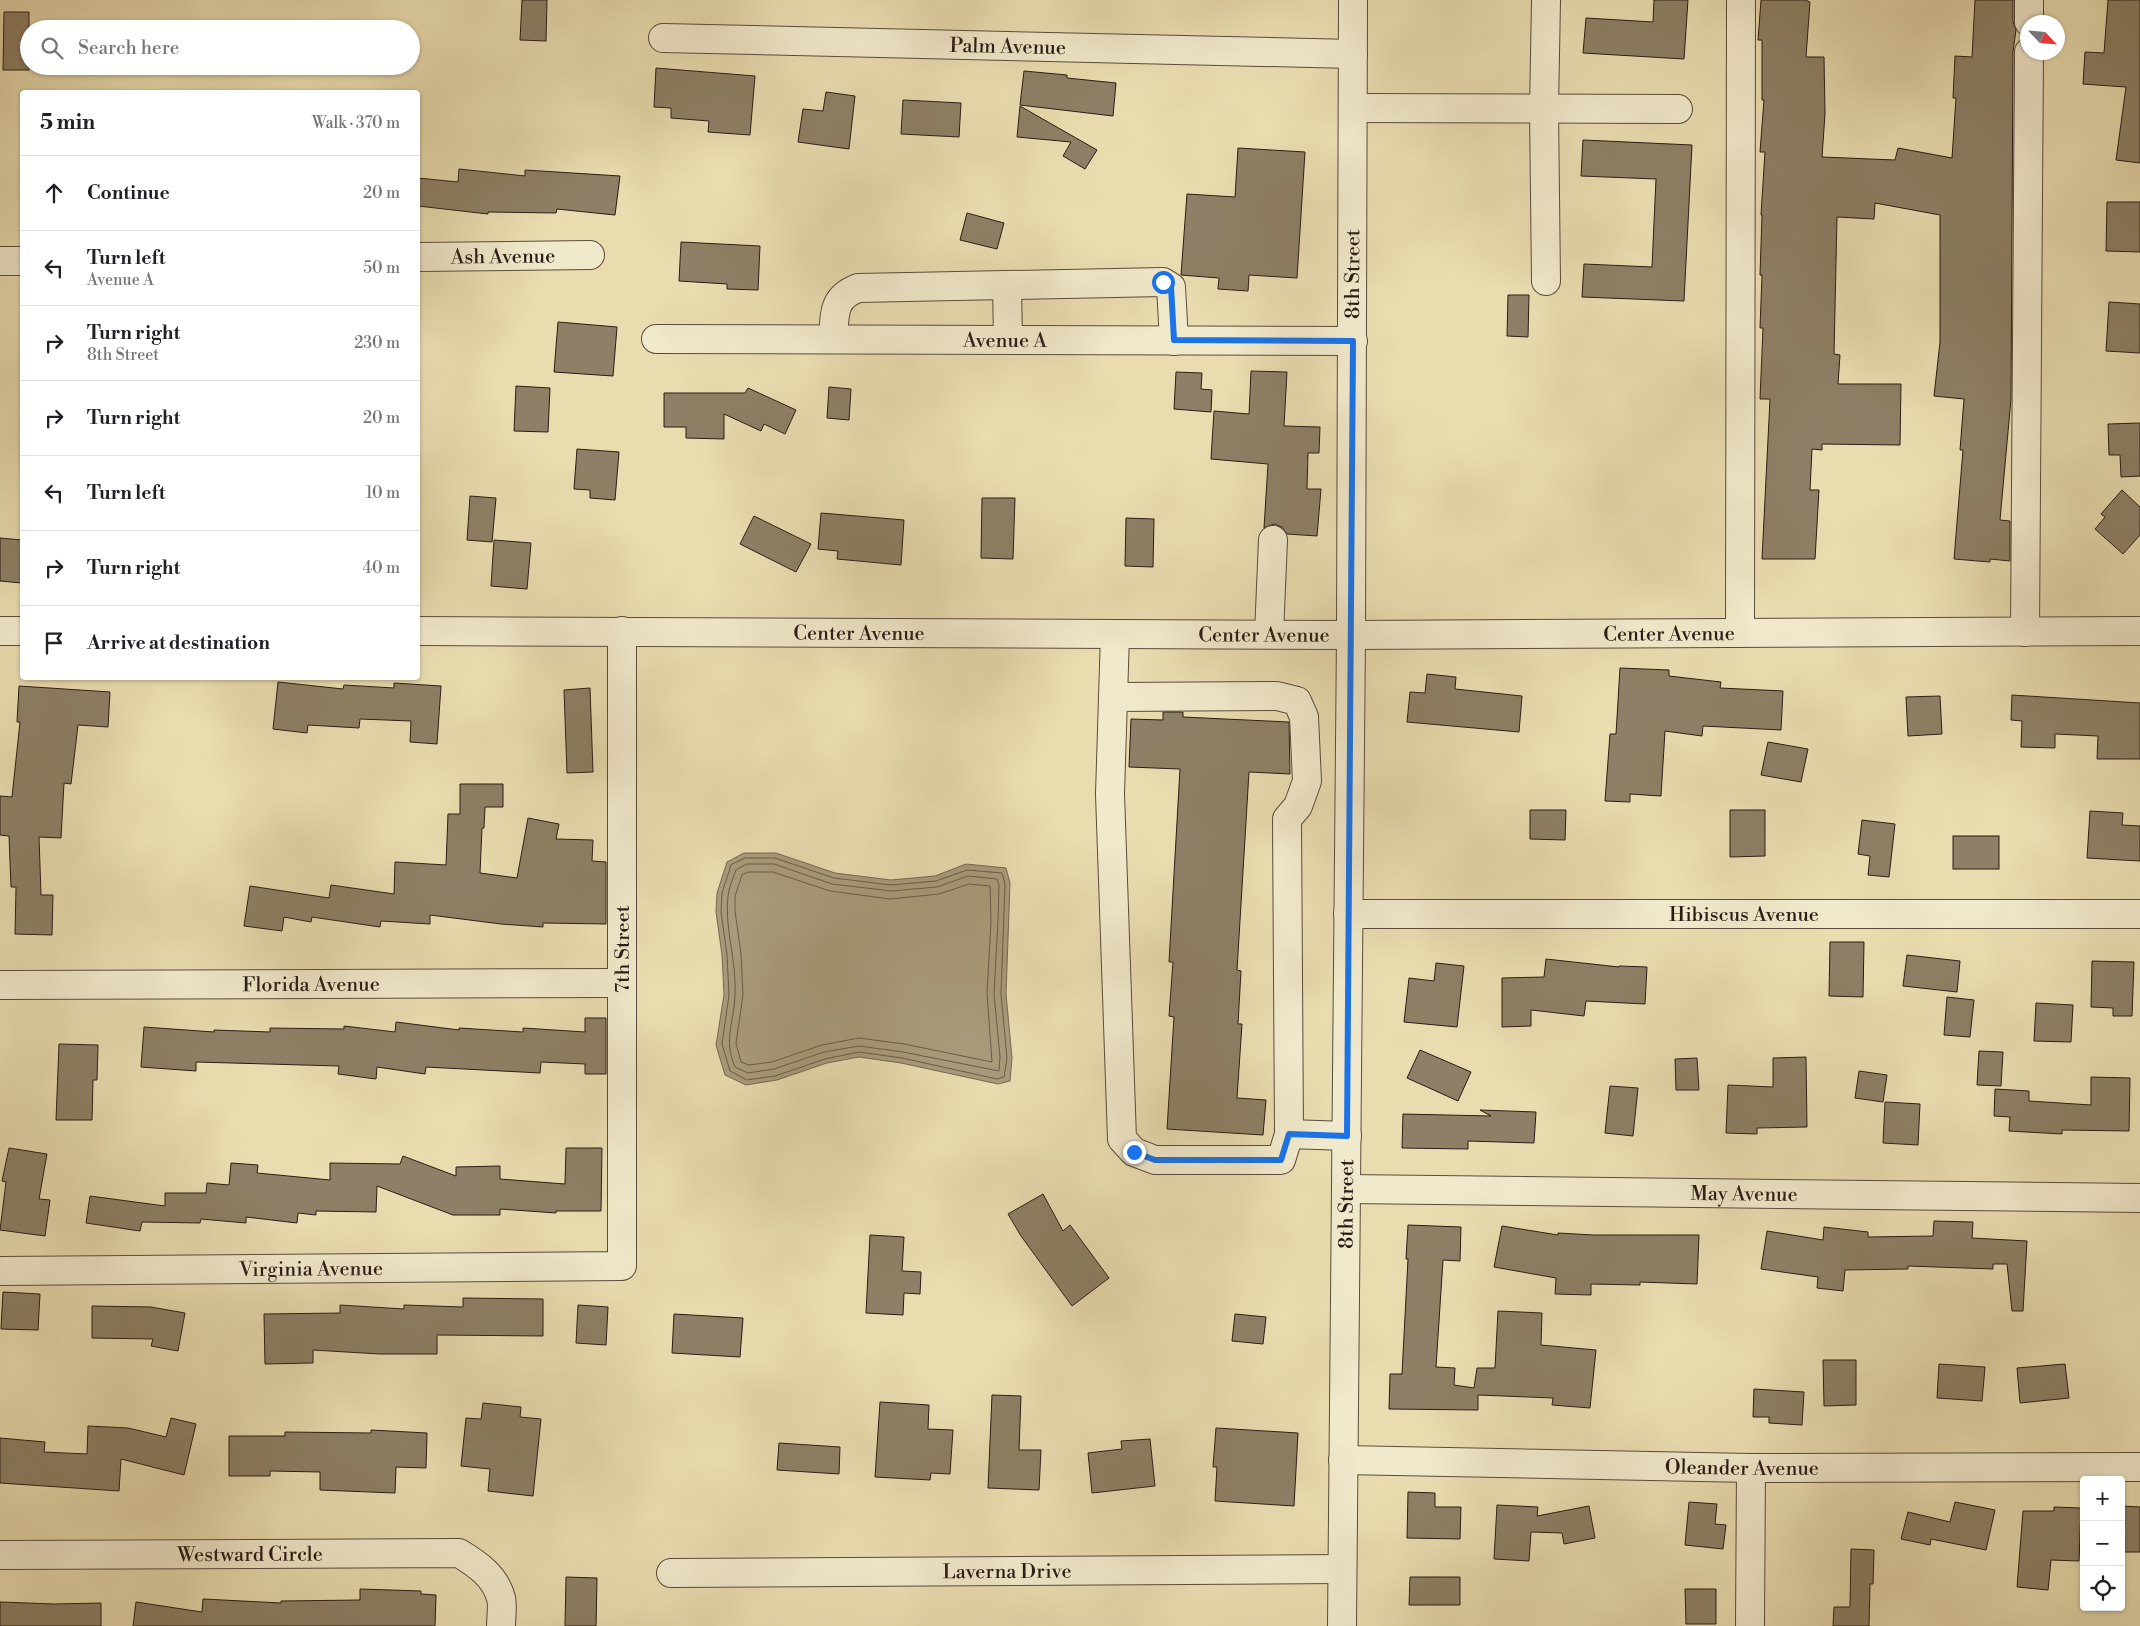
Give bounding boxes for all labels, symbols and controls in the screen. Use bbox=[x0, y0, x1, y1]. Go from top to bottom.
north arrow bbox=[2020, 15, 2065, 60]
search box bbox=[20, 20, 420, 75]
icon: search bbox=[38, 34, 66, 62]
street label: Palm Avenue bbox=[949, 34, 1066, 61]
text: Search here bbox=[78, 36, 179, 60]
text: 5 min bbox=[40, 110, 95, 136]
text: Walk · 370 m bbox=[312, 113, 400, 133]
icon: ahead bbox=[40, 179, 68, 207]
text: Continue bbox=[87, 181, 170, 205]
text: 20 m bbox=[363, 183, 400, 203]
street label: 8th Street bbox=[1341, 229, 1366, 319]
street label: Ash Avenue bbox=[450, 244, 555, 271]
text: Turn left bbox=[87, 246, 166, 270]
icon: left bbox=[40, 254, 68, 282]
text: 50 m bbox=[363, 258, 400, 278]
text: Avenue A bbox=[87, 270, 154, 290]
route start bbox=[1152, 271, 1175, 294]
text: Turn right bbox=[87, 321, 180, 345]
icon: right bbox=[40, 329, 68, 357]
street label: Avenue A bbox=[962, 329, 1048, 354]
text: 230 m bbox=[354, 333, 400, 353]
text: 8th Street bbox=[87, 345, 159, 365]
icon: right bbox=[40, 404, 68, 432]
text: Turn right bbox=[87, 406, 180, 430]
text: 20 m bbox=[363, 408, 400, 428]
icon: left bbox=[40, 479, 68, 507]
text: Turn left bbox=[87, 481, 166, 505]
text: 10 m bbox=[366, 483, 400, 503]
icon: right bbox=[40, 554, 68, 582]
text: Turn right bbox=[87, 556, 180, 580]
text: 40 m bbox=[363, 558, 400, 578]
street label: Center Avenue bbox=[793, 622, 925, 647]
street label: Center Avenue bbox=[1603, 622, 1735, 648]
street label: Center Avenue bbox=[1198, 623, 1330, 649]
icon: arrive bbox=[40, 629, 68, 657]
text: Arrive at destination bbox=[87, 631, 270, 655]
street label: Hibiscus Avenue bbox=[1669, 903, 1819, 928]
street label: 7th Street bbox=[611, 905, 636, 993]
street label: Florida Avenue bbox=[242, 973, 380, 998]
route end bbox=[1123, 1141, 1146, 1164]
street label: 8th Street bbox=[1334, 1159, 1360, 1249]
street label: May Avenue bbox=[1690, 1182, 1798, 1208]
street label: Virginia Avenue bbox=[238, 1257, 383, 1283]
street label: Oleander Avenue bbox=[1665, 1455, 1819, 1482]
map controls bbox=[2080, 1476, 2125, 1611]
button: + bbox=[2080, 1476, 2125, 1521]
button: − bbox=[2080, 1521, 2125, 1566]
street label: Westward Circle bbox=[176, 1543, 323, 1568]
street label: Laverna Drive bbox=[942, 1560, 1072, 1585]
button: locate bbox=[2080, 1566, 2125, 1611]

